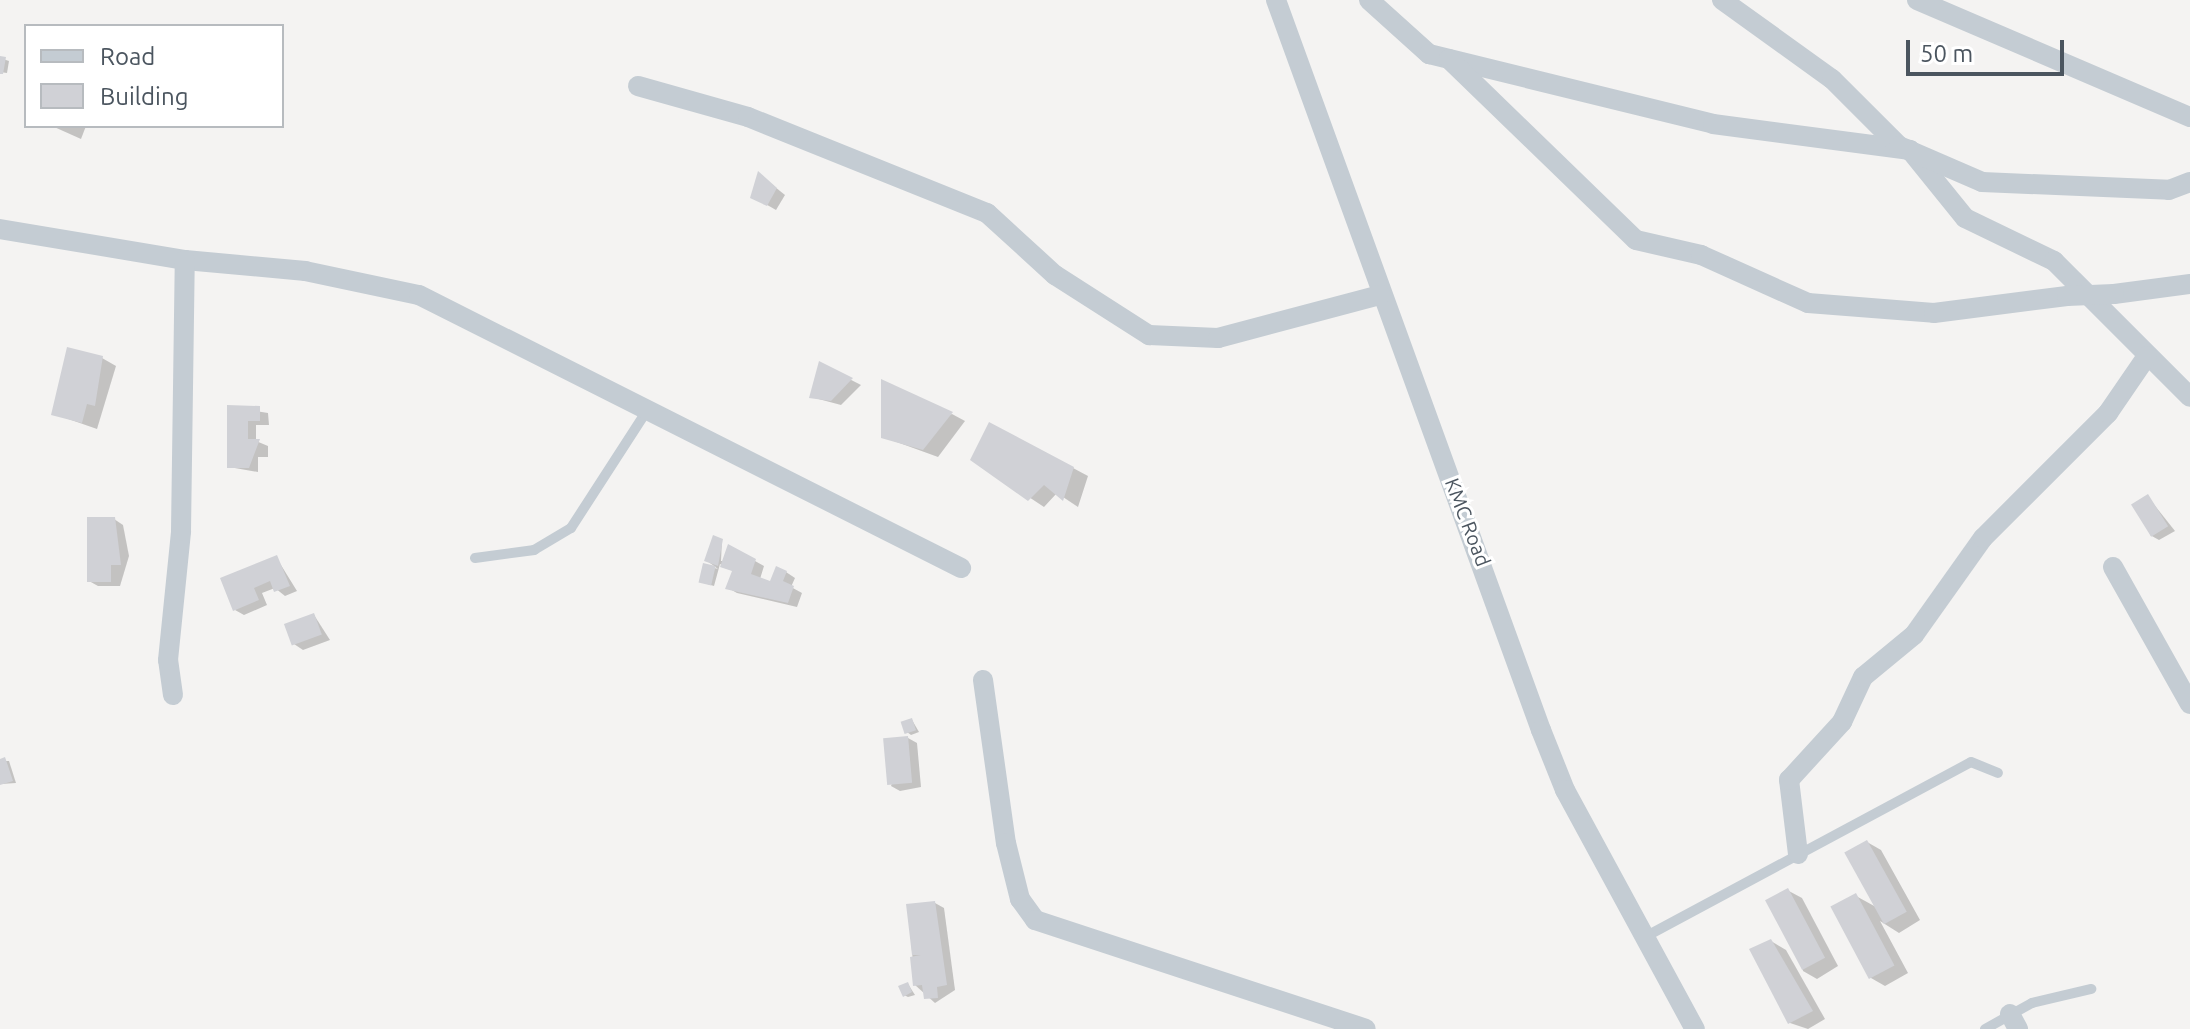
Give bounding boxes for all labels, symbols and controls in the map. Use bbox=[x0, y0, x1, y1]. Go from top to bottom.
legend bbox=[24, 24, 284, 128]
scale bar bbox=[1910, 24, 2068, 74]
text: 50 m bbox=[1920, 40, 1973, 67]
text: Road bbox=[100, 43, 155, 70]
text: Building bbox=[100, 83, 188, 110]
street label: KMC Road bbox=[1440, 475, 1496, 569]

